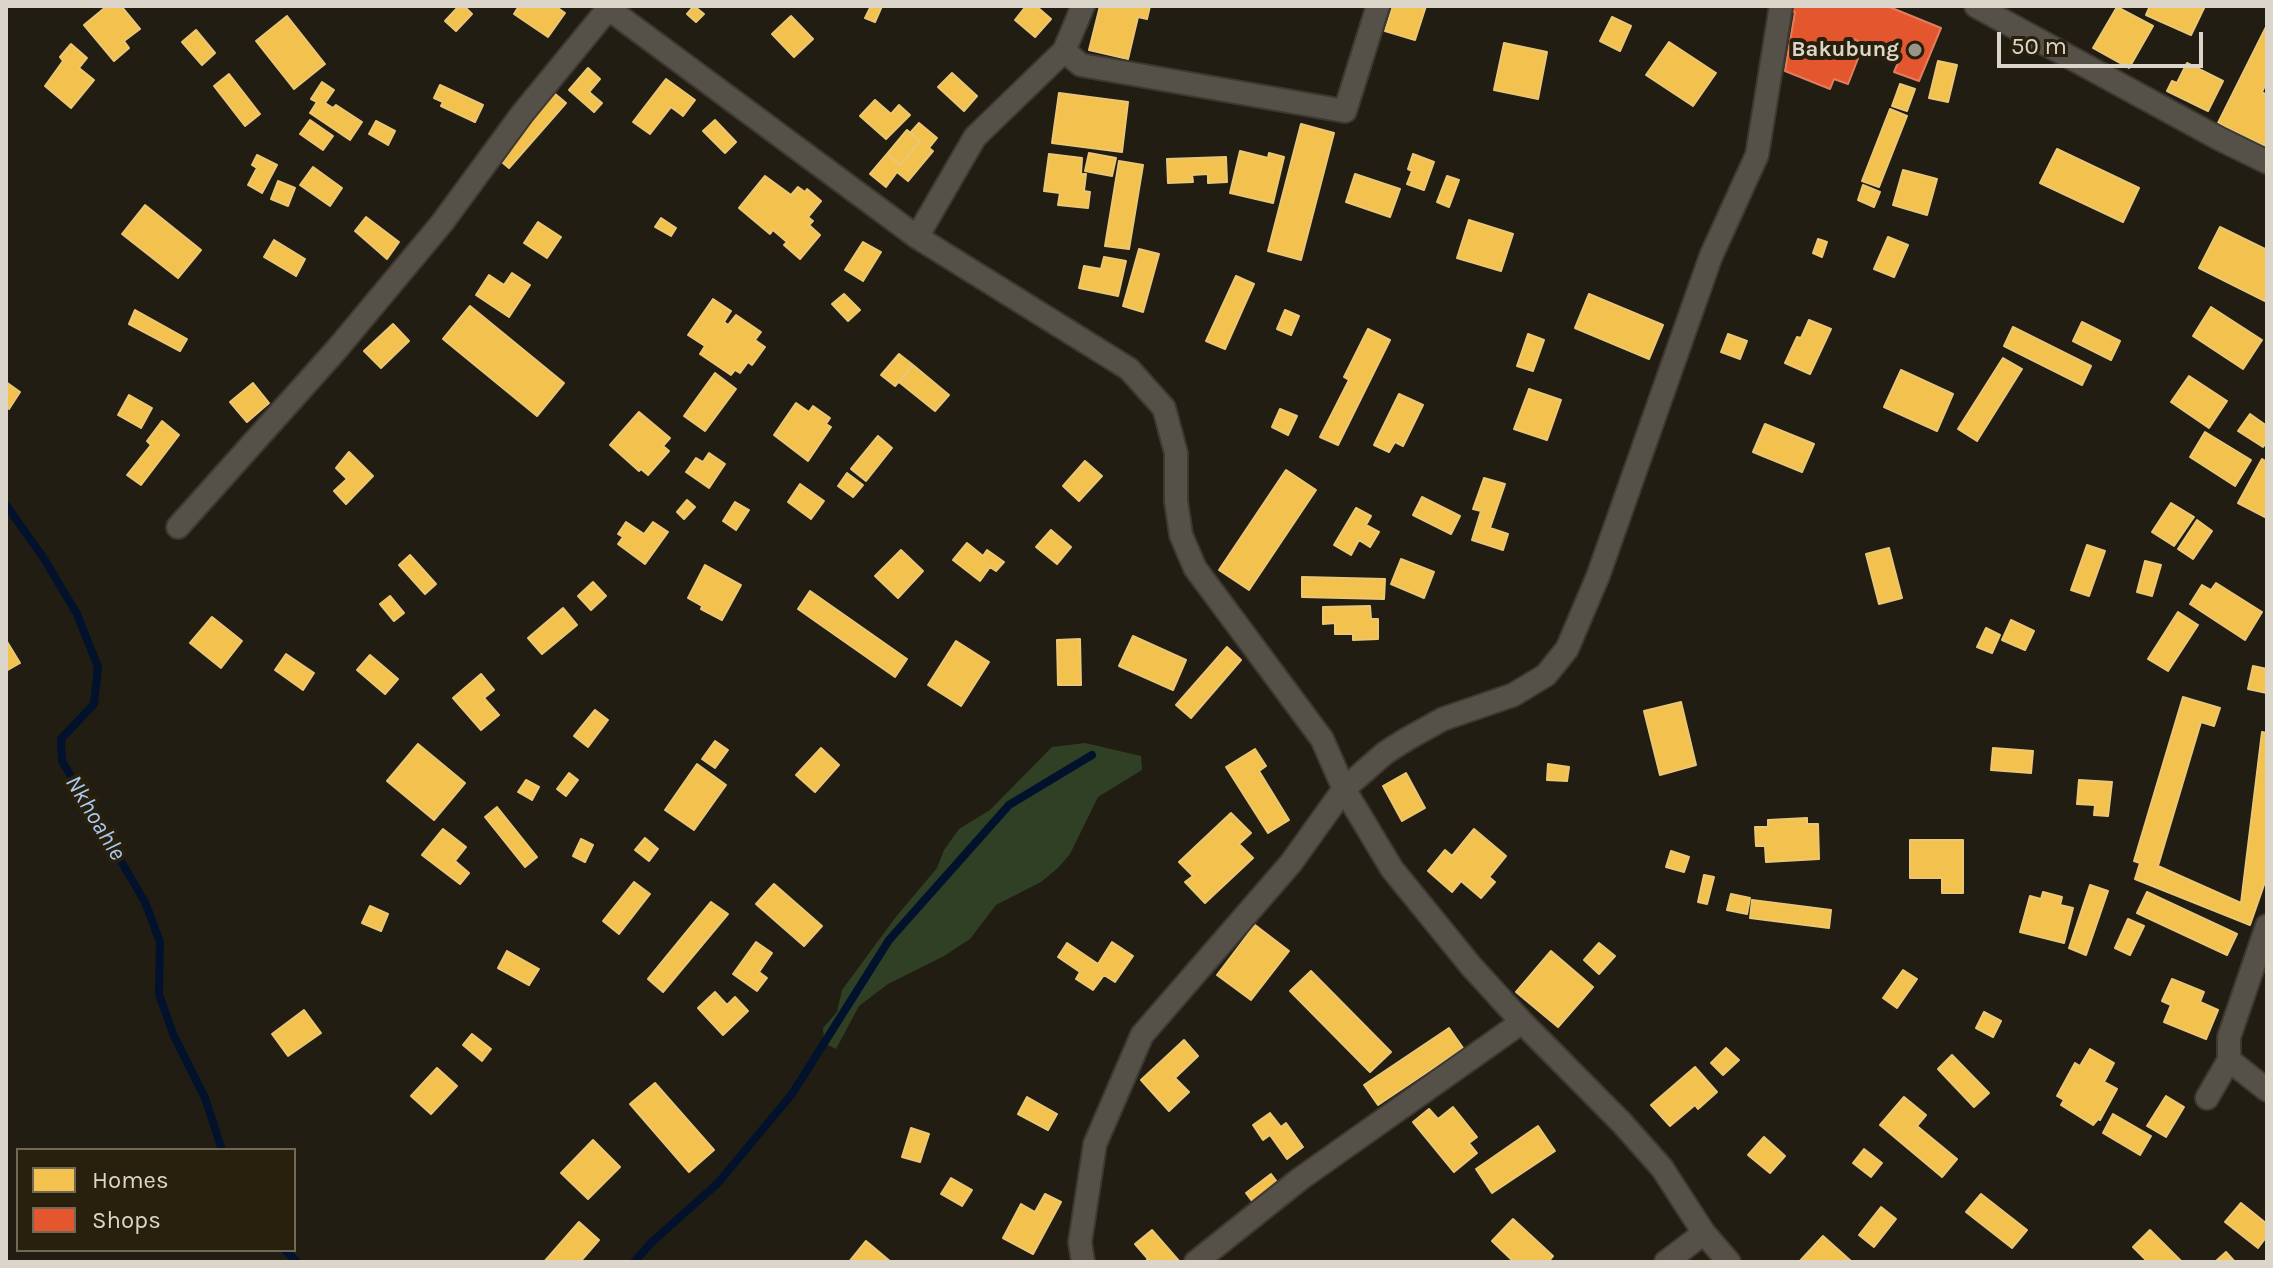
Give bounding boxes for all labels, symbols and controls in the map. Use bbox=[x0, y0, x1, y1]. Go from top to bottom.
scale bar bbox=[2001, 16, 2207, 66]
text: 50 m bbox=[2011, 32, 2067, 60]
place label: Bakubung bbox=[1791, 37, 1899, 63]
marker: Bakubung bbox=[1906, 41, 1924, 59]
water label: Nkhoahle bbox=[58, 770, 132, 866]
legend bbox=[16, 1148, 296, 1252]
text: Homes bbox=[92, 1166, 169, 1194]
text: Shops bbox=[92, 1206, 161, 1234]

